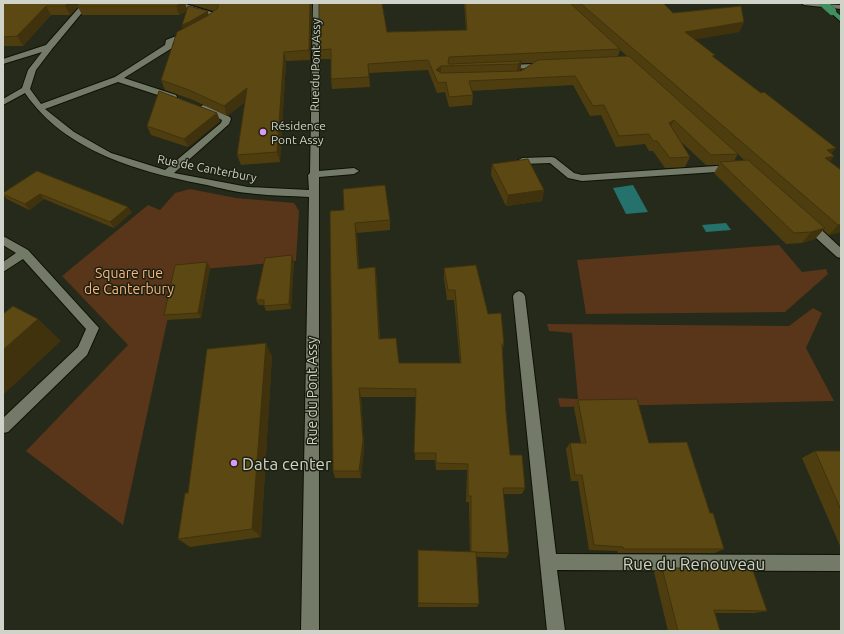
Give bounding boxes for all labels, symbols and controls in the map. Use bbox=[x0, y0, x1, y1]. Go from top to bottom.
street label: Rue du Pont Assy bbox=[308, 18, 322, 112]
place label: Résidence Pont Assy bbox=[271, 119, 326, 146]
marker: Résidence Pont Assy bbox=[258, 127, 268, 137]
street label: Rue de Canterbury bbox=[156, 152, 258, 184]
park label: Square rue de Canterbury bbox=[84, 265, 174, 297]
street label: Rue du Pont Assy bbox=[304, 337, 320, 445]
place label: Data center bbox=[242, 454, 332, 473]
marker: Data center bbox=[229, 458, 239, 468]
street label: Rue du Renouveau bbox=[623, 554, 765, 573]

